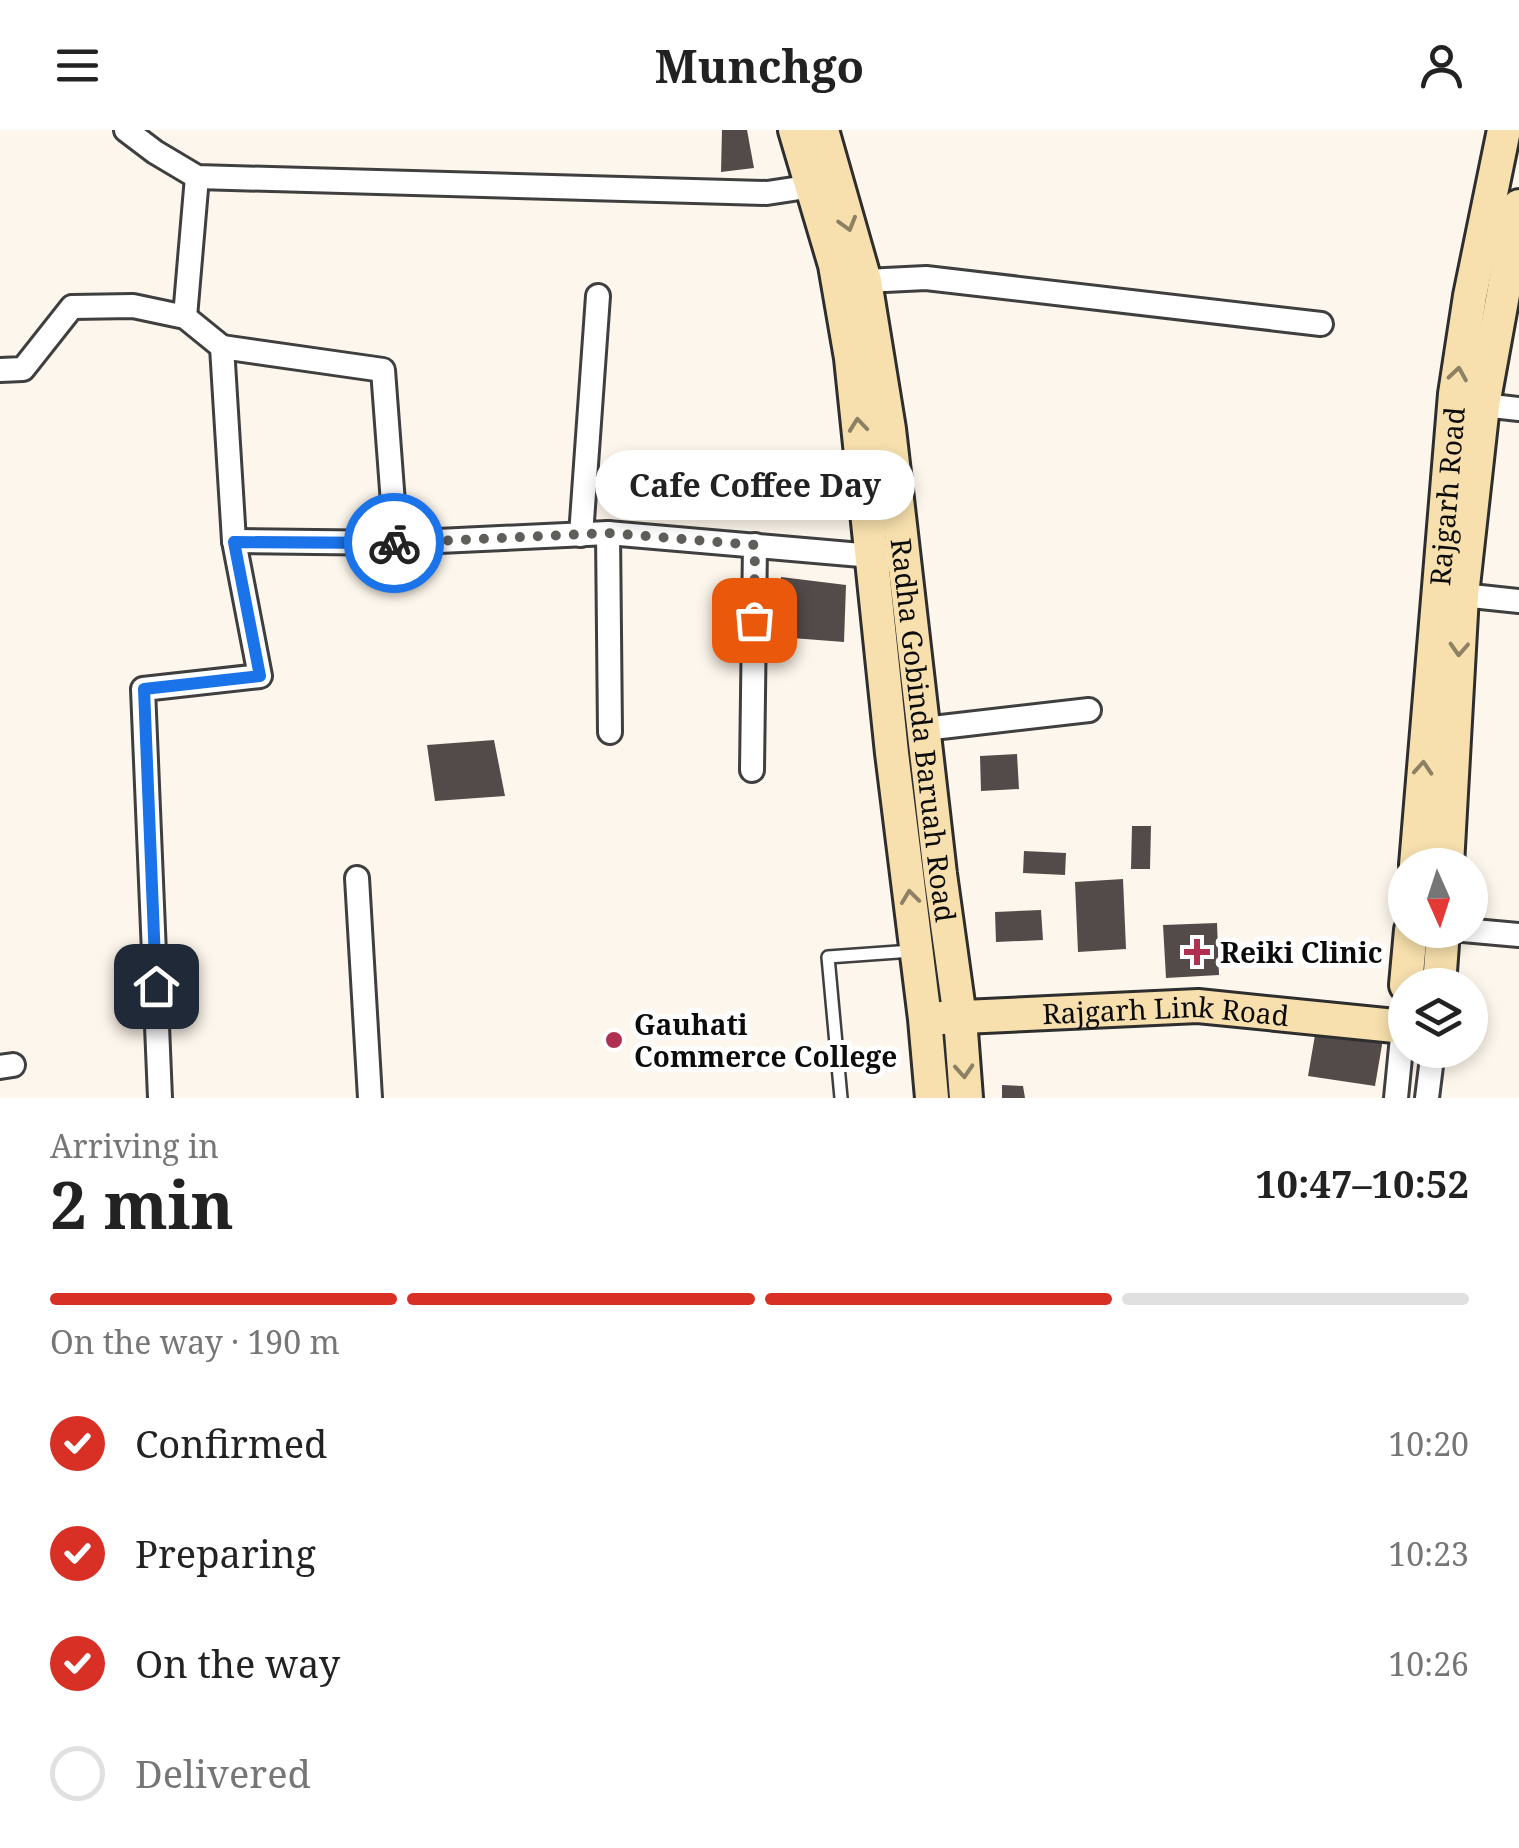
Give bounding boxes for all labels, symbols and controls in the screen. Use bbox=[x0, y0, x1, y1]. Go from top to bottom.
text: Munchgo bbox=[655, 35, 864, 96]
icon: menu bbox=[50, 38, 105, 93]
icon: person bbox=[1414, 38, 1469, 93]
one-way arrow bbox=[837, 215, 858, 232]
one-way arrow bbox=[1447, 366, 1468, 383]
street label: Rajgarh Road bbox=[1420, 405, 1473, 587]
one-way arrow bbox=[848, 417, 870, 433]
callout: Cafe Coffee Day bbox=[594, 450, 914, 520]
text: Cafe Coffee Day bbox=[629, 463, 881, 506]
courier bbox=[344, 493, 444, 593]
icon: bike bbox=[367, 516, 422, 571]
street label: Radha Gobinda Baruah Road bbox=[883, 536, 965, 924]
pin bbox=[712, 578, 797, 663]
icon: bag bbox=[727, 593, 782, 648]
one-way arrow bbox=[1449, 641, 1470, 657]
one-way arrow bbox=[1412, 759, 1434, 775]
north arrow bbox=[1388, 848, 1488, 948]
map controls bbox=[1388, 848, 1488, 1068]
one-way arrow bbox=[900, 888, 921, 905]
place label: Reiki Clinic bbox=[1220, 933, 1383, 971]
marker: Reiki Clinic bbox=[1184, 939, 1210, 965]
pin bbox=[114, 944, 199, 1029]
icon: home bbox=[129, 959, 184, 1014]
button: layers bbox=[1388, 968, 1488, 1068]
street label: Rajgarh Link Road bbox=[1041, 987, 1291, 1034]
place label: Gauhati Commerce College bbox=[634, 1005, 897, 1075]
marker: Gauhati Commerce College bbox=[603, 1029, 625, 1051]
one-way arrow bbox=[953, 1064, 975, 1080]
text: Arriving in bbox=[50, 1124, 219, 1167]
text: 10:47–10:52 bbox=[1255, 1157, 1469, 1209]
text: 2 min bbox=[50, 1160, 234, 1248]
text: On the way · 190 m bbox=[50, 1320, 340, 1363]
icon: check bbox=[50, 1416, 105, 1471]
text: Confirmed bbox=[135, 1417, 327, 1469]
text: 10:20 bbox=[1388, 1422, 1469, 1465]
icon: check bbox=[50, 1526, 105, 1581]
text: Preparing bbox=[135, 1527, 316, 1579]
text: 10:23 bbox=[1388, 1532, 1469, 1575]
icon: check bbox=[50, 1636, 105, 1691]
text: On the way bbox=[135, 1637, 340, 1689]
text: 10:26 bbox=[1388, 1642, 1469, 1685]
text: Delivered bbox=[135, 1747, 311, 1799]

